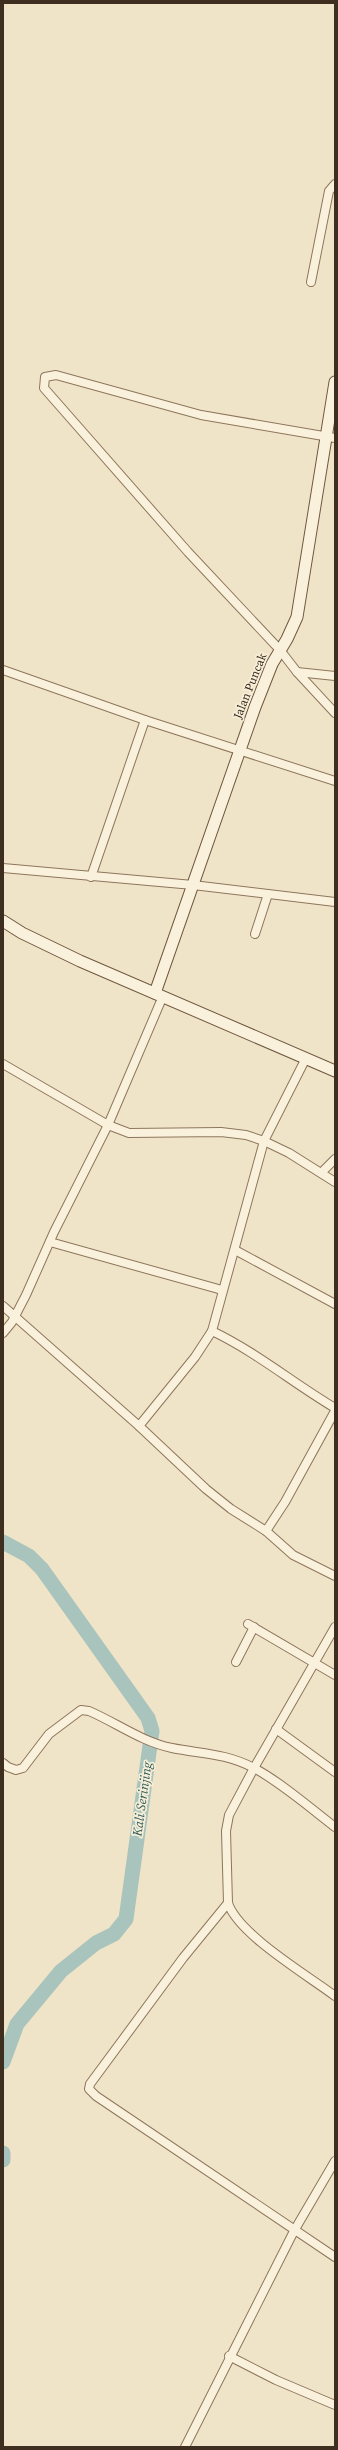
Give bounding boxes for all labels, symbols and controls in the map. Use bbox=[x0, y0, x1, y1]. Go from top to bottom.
street label: Jalan Puncak bbox=[229, 650, 271, 722]
water label: Kali Serinjing bbox=[128, 1760, 156, 1838]

